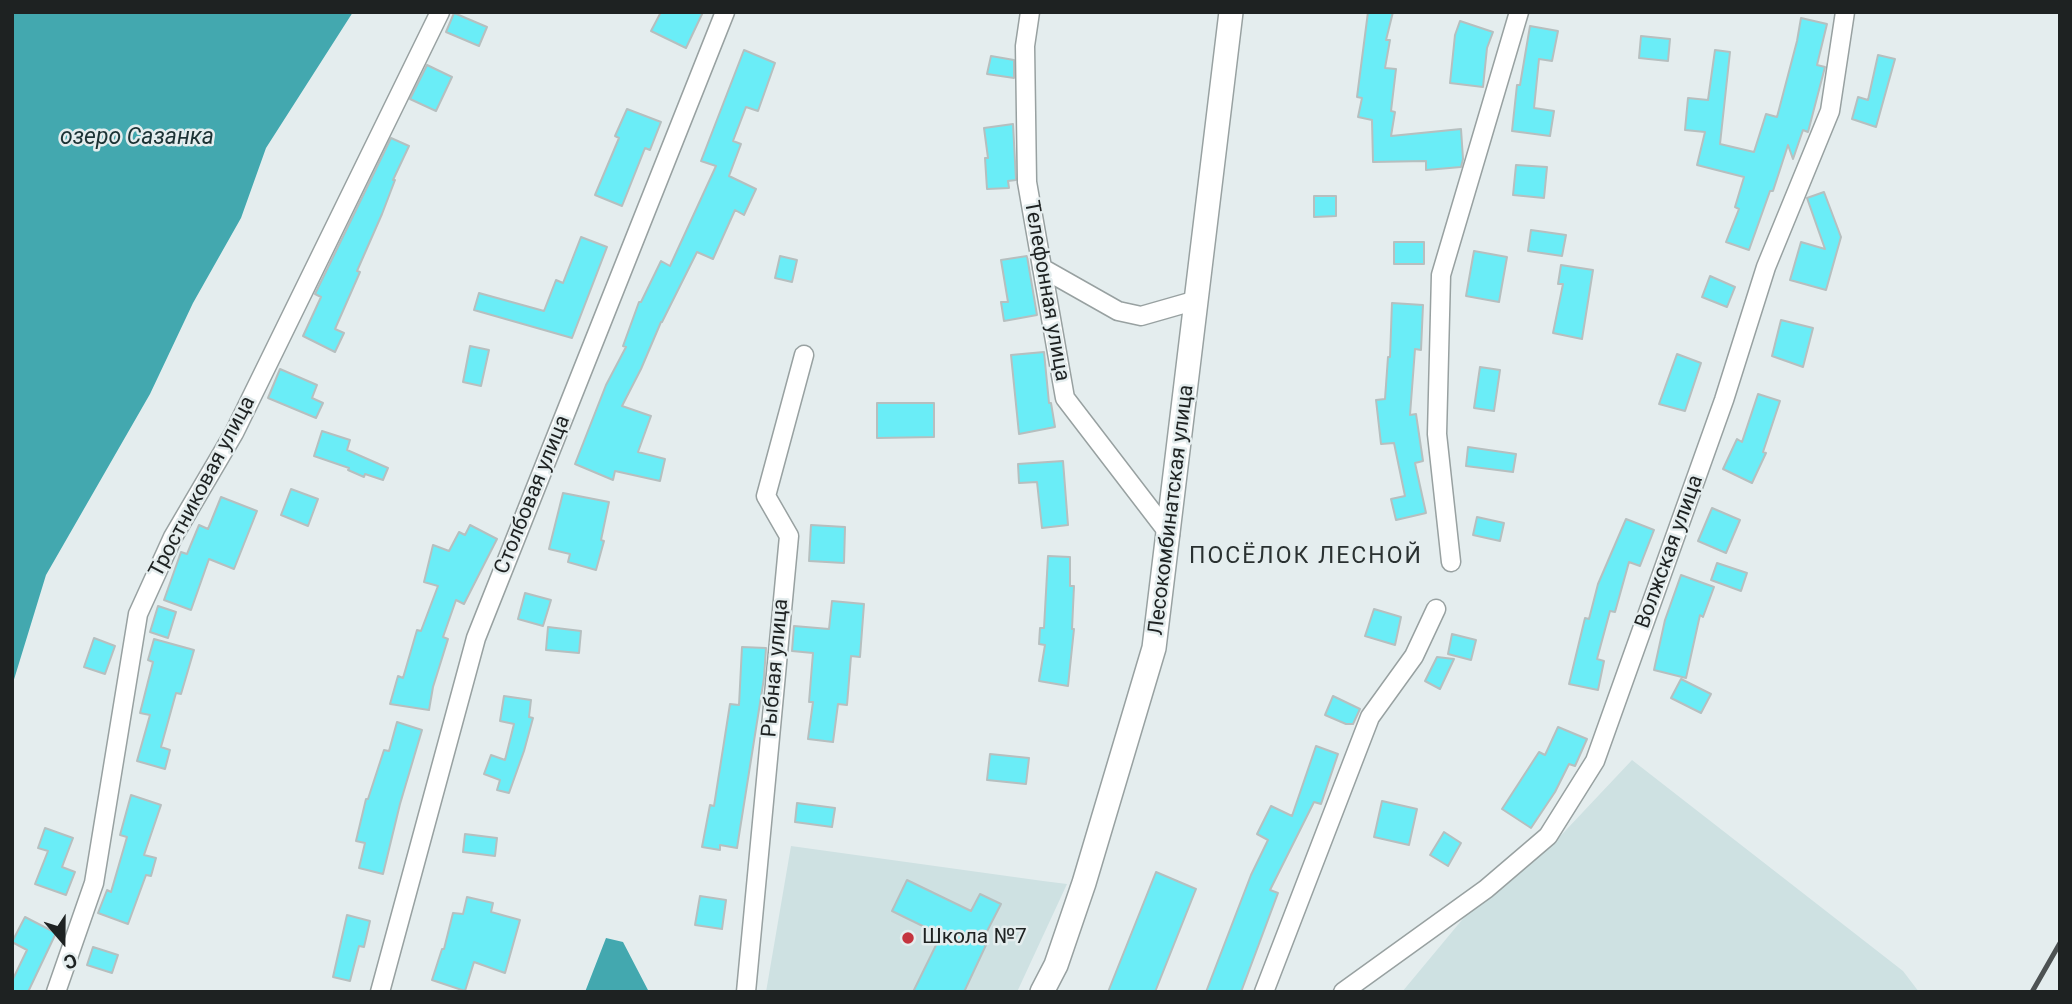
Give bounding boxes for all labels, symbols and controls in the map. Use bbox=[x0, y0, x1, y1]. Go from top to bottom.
water label: озеро Сазанка bbox=[60, 124, 214, 152]
street label: Телефонная улица bbox=[1018, 199, 1074, 383]
street label: Лесокомбинатская улица bbox=[1144, 383, 1200, 637]
street label: Тростниковая улица bbox=[145, 392, 261, 582]
street label: Столбовая улица bbox=[490, 412, 576, 578]
street label: Волжская улица bbox=[1631, 472, 1709, 632]
district label: ПОСЁЛОК ЛЕСНОЙ bbox=[1191, 543, 1421, 571]
street label: Рыбная улица bbox=[757, 598, 795, 738]
north arrow bbox=[28, 906, 98, 976]
place label: Школа №7 bbox=[922, 925, 1027, 951]
marker: Школа №7 bbox=[900, 930, 916, 946]
text: С bbox=[61, 948, 80, 974]

